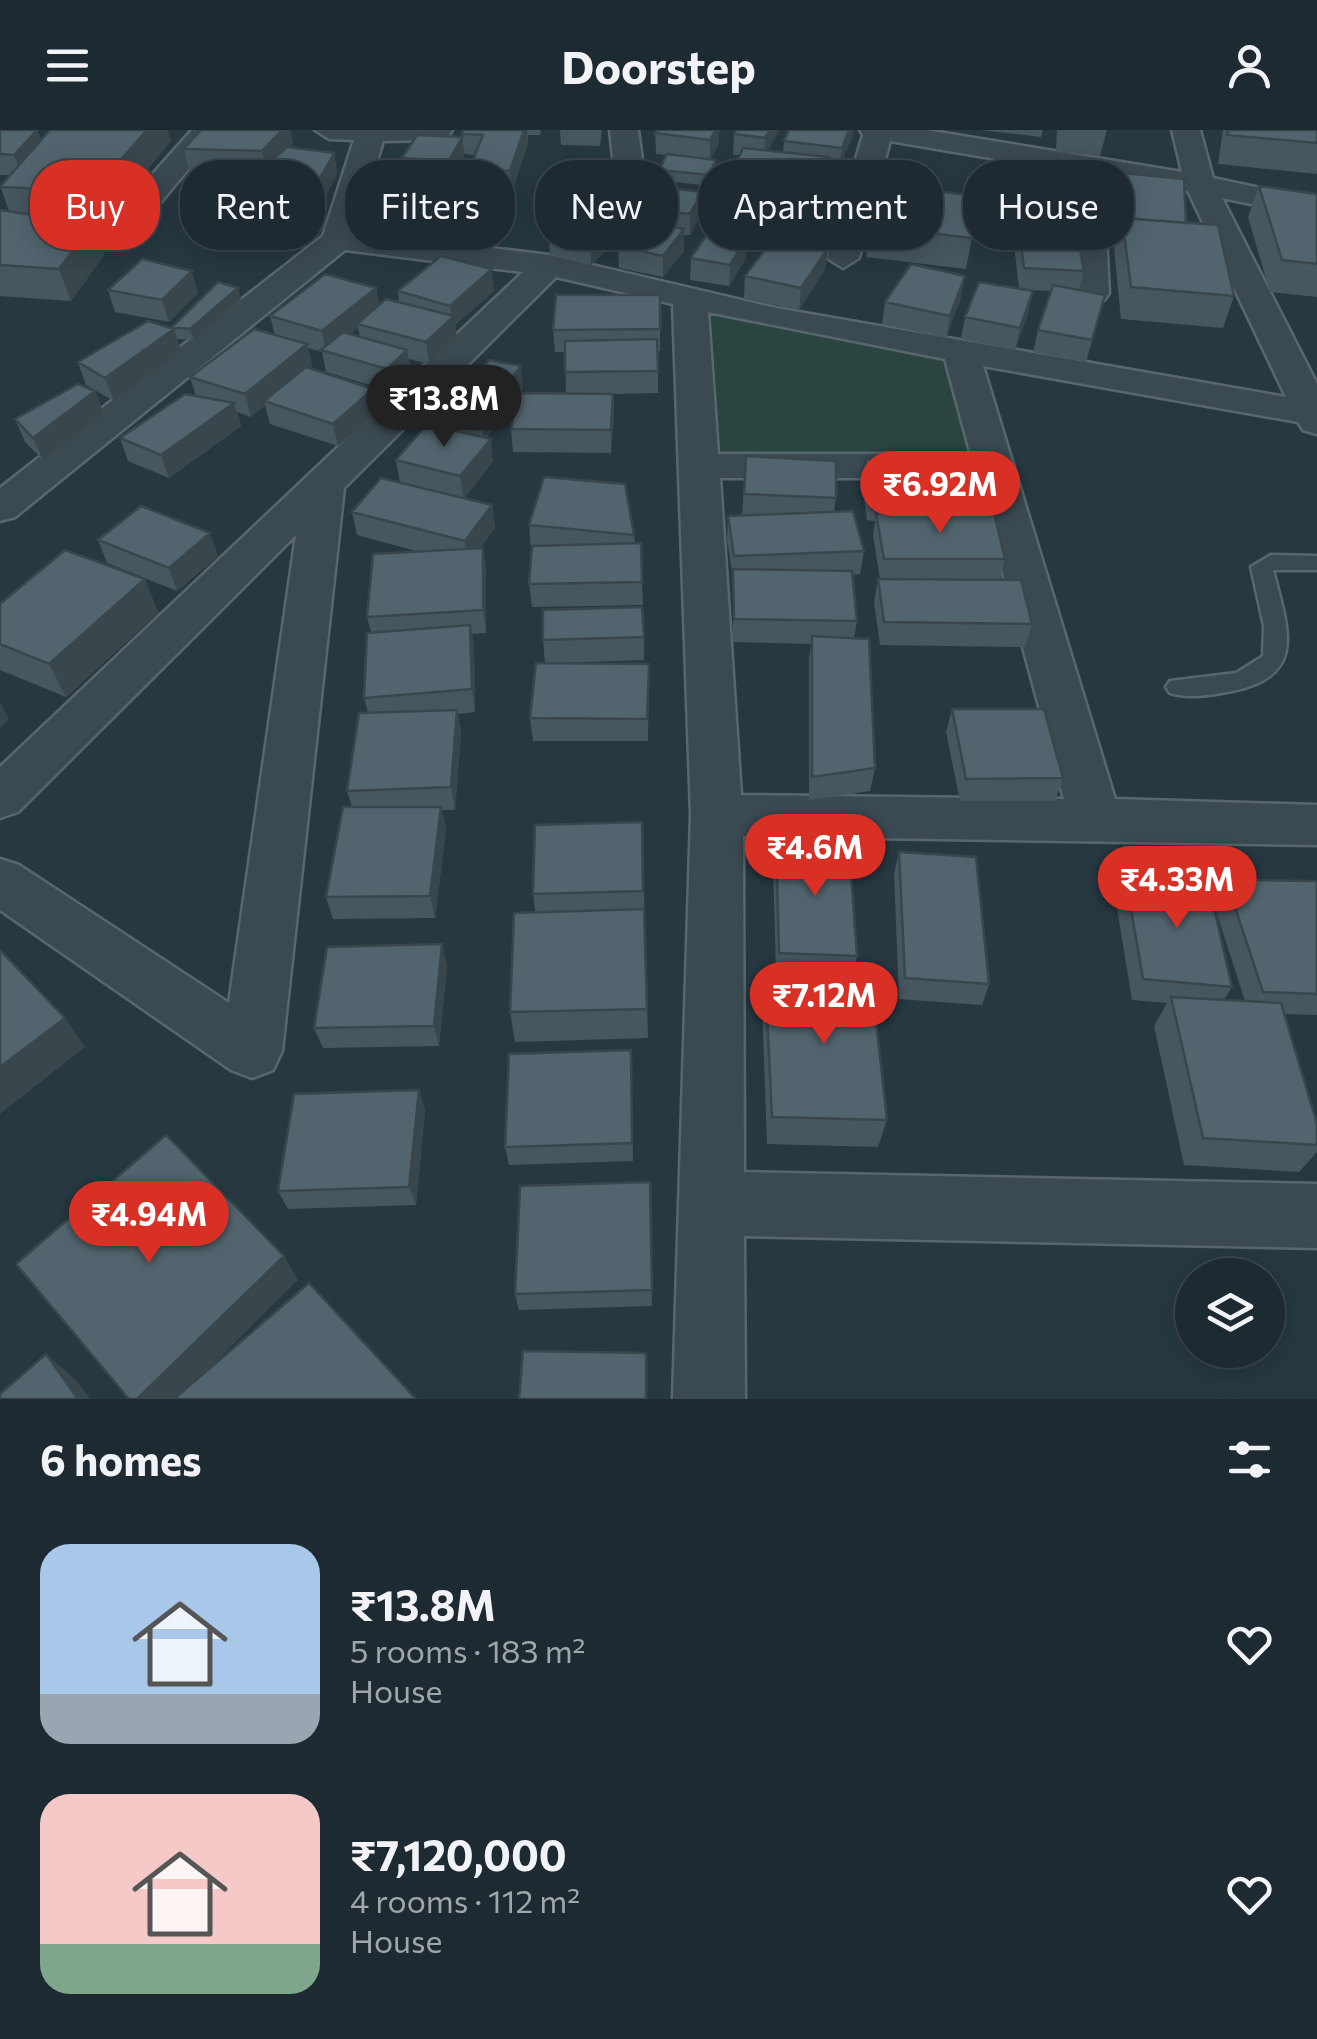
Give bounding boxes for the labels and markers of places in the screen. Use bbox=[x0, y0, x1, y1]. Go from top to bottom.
pin: ₹13.8M bbox=[363, 365, 525, 450]
pin: ₹6.92M bbox=[859, 451, 1021, 536]
pin: ₹4.6M bbox=[745, 814, 885, 899]
pin: ₹4.33M bbox=[1096, 846, 1258, 931]
pin: ₹7.12M bbox=[743, 962, 905, 1047]
pin: ₹4.94M bbox=[68, 1181, 230, 1266]

